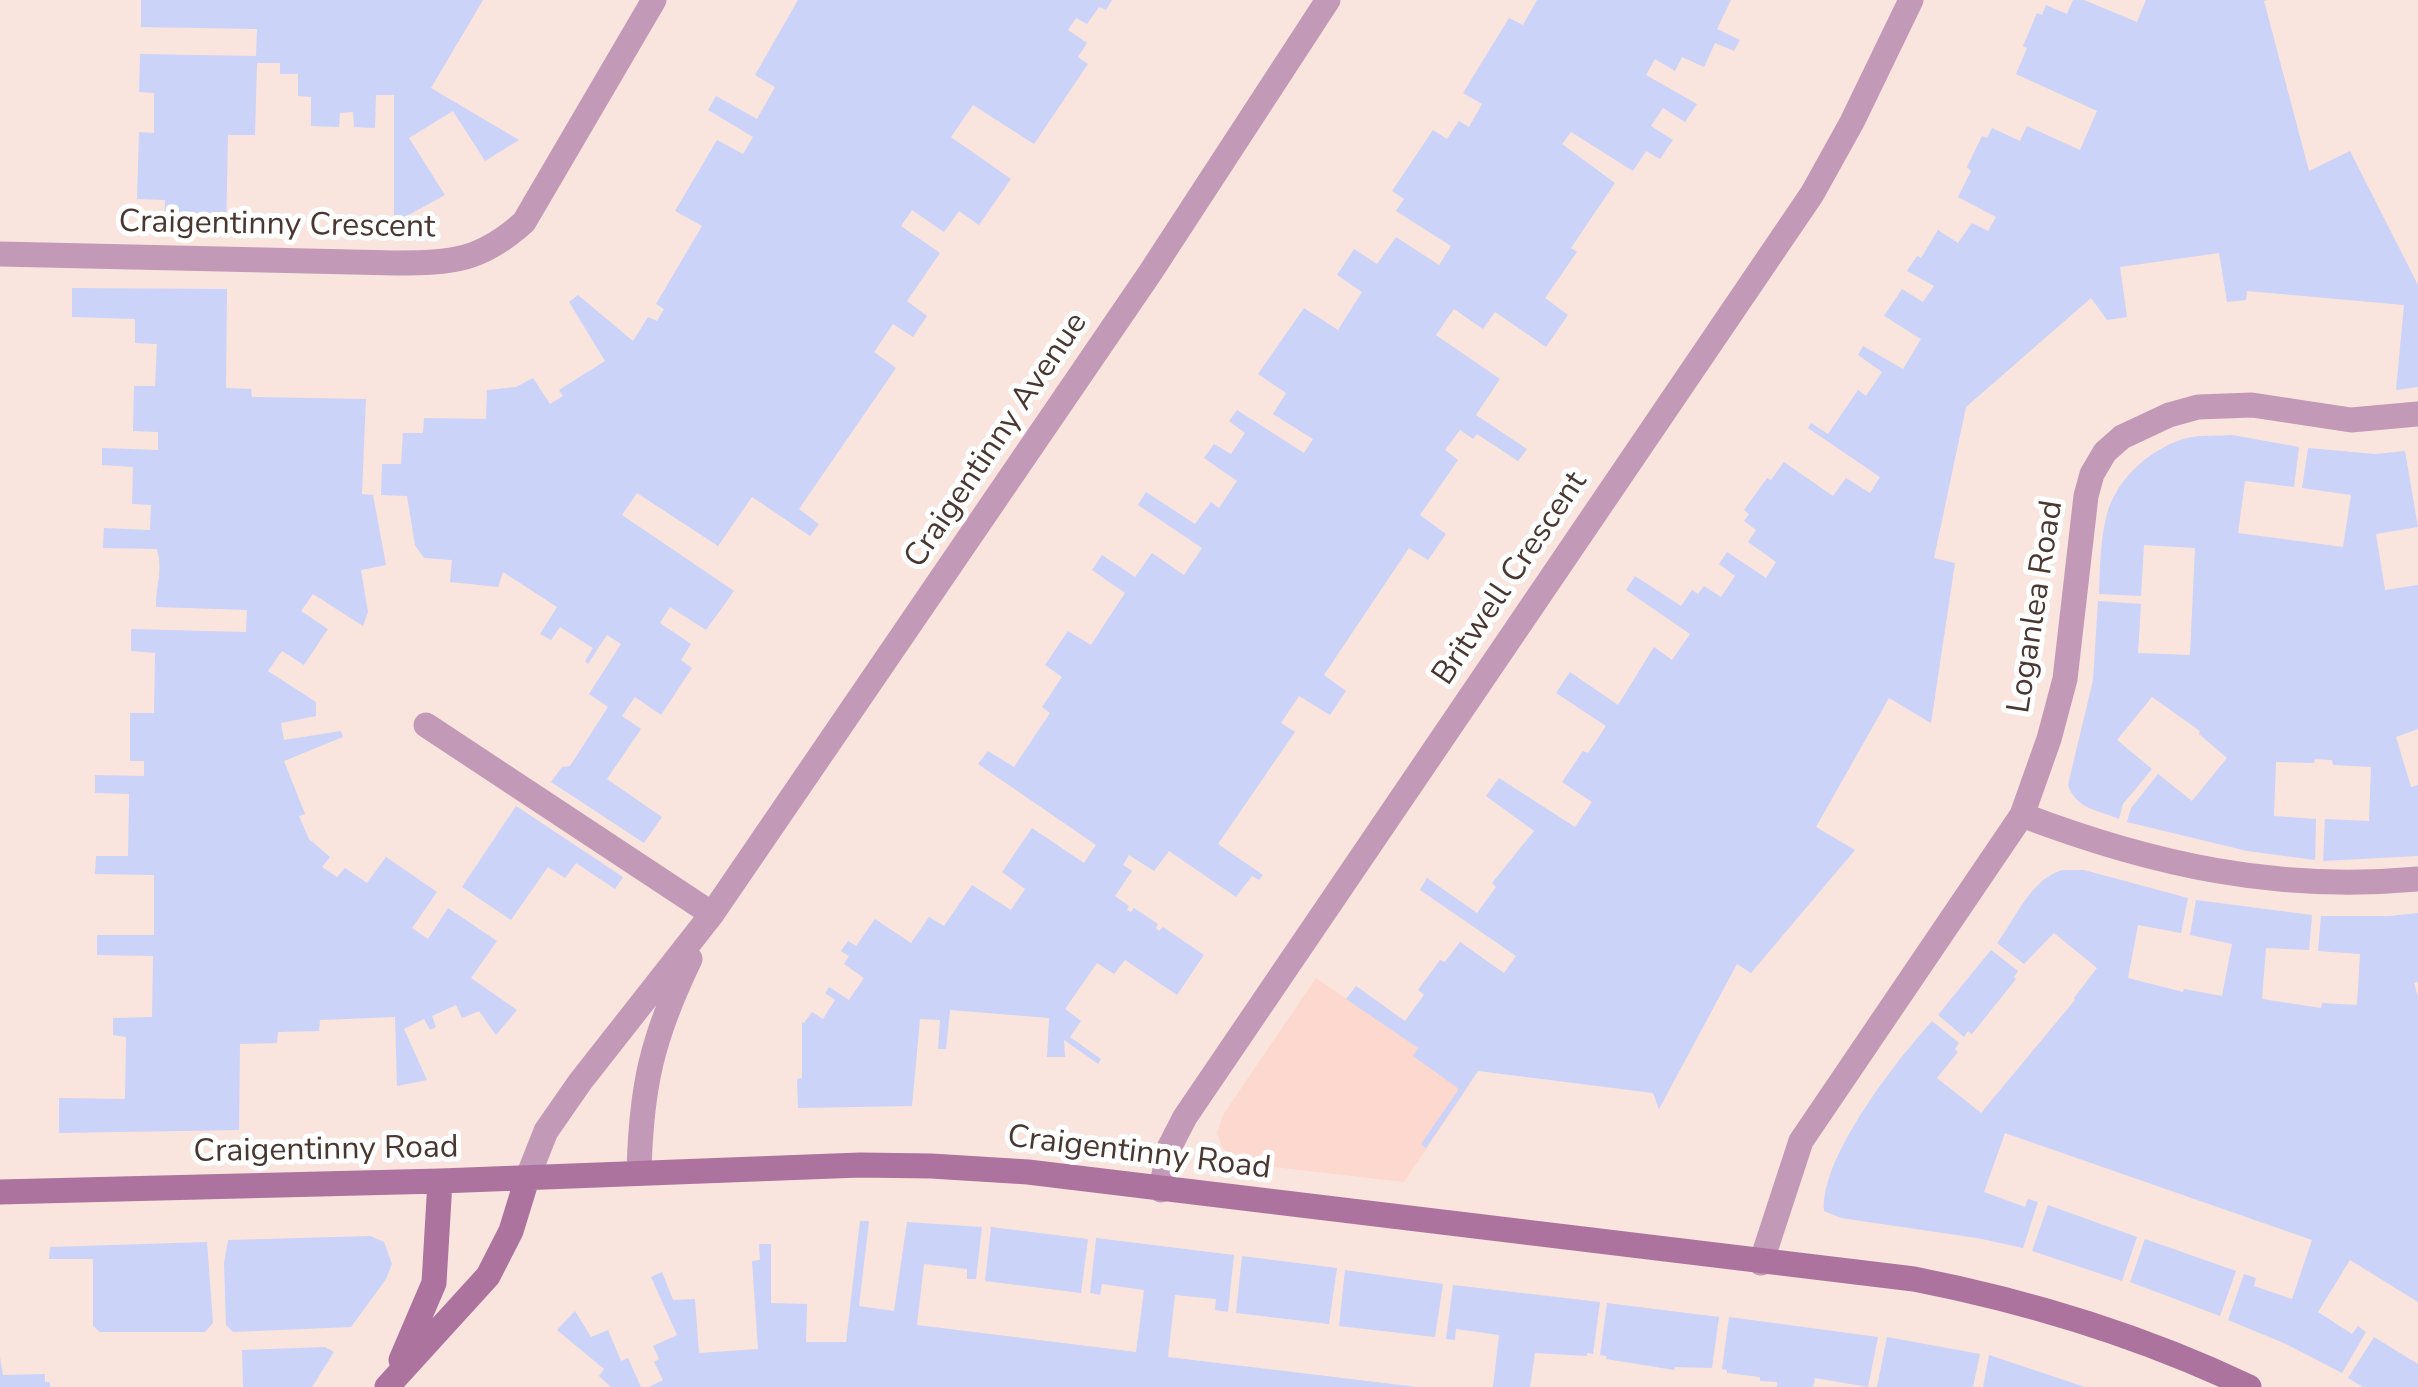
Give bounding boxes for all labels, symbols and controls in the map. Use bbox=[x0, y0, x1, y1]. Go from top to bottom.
street label: Craigentinny Crescent bbox=[118, 204, 436, 248]
street label: Craigentinny Avenue bbox=[897, 306, 1097, 576]
street label: Britwell Crescent bbox=[1425, 465, 1597, 693]
street label: Loganlea Road bbox=[2001, 498, 2073, 716]
street label: Craigentinny Road bbox=[1005, 1119, 1273, 1189]
street label: Craigentinny Road bbox=[193, 1129, 459, 1173]

